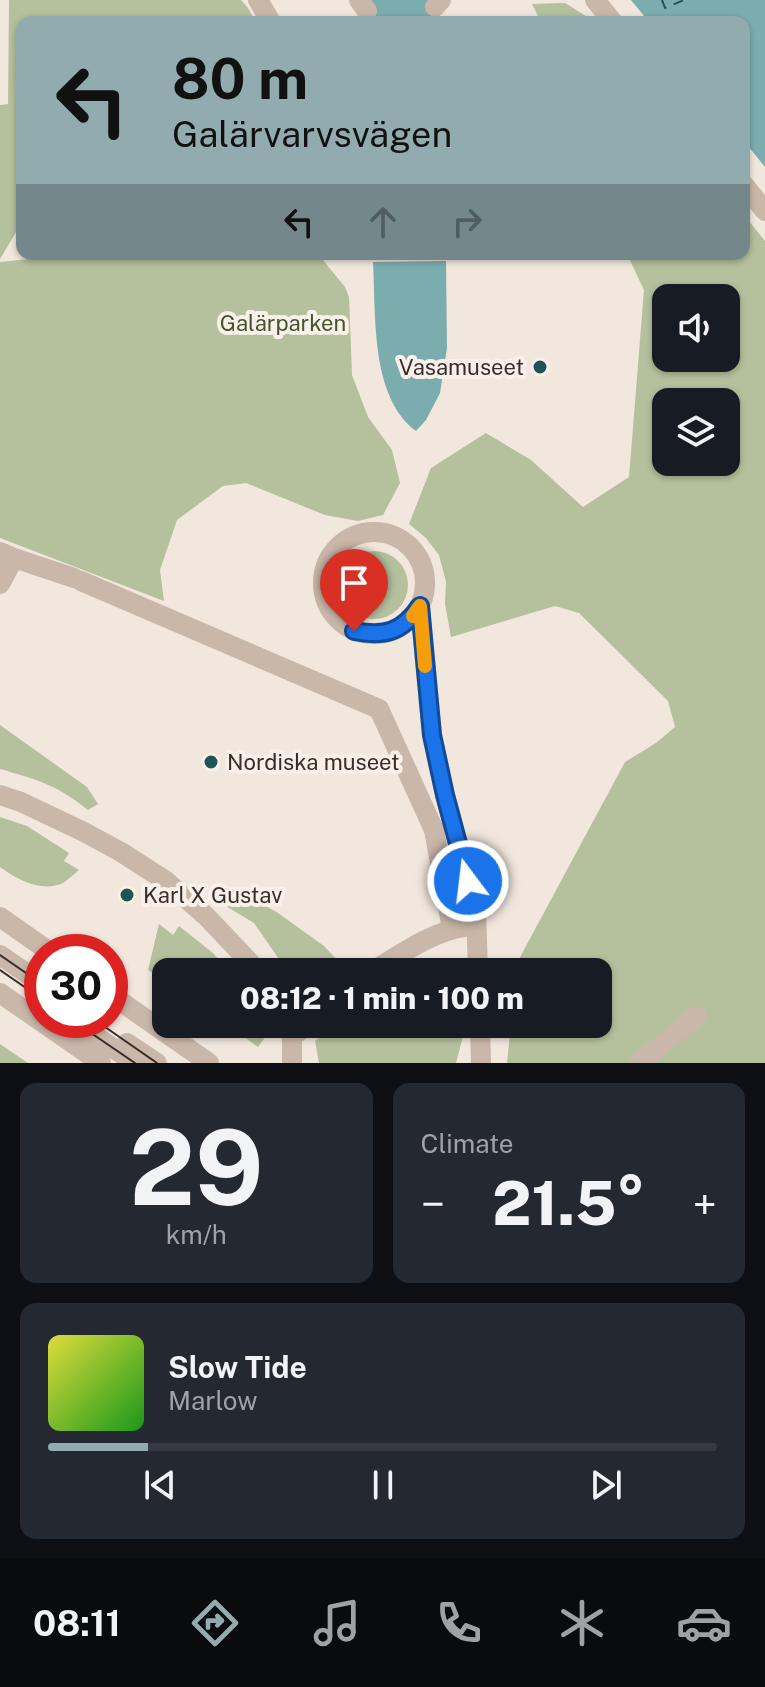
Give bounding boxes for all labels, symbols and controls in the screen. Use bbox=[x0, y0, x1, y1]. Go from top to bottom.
text: 80 m bbox=[172, 46, 308, 112]
icon: left bbox=[40, 48, 144, 152]
text: Galärvarvsvägen bbox=[172, 113, 452, 155]
icon: left bbox=[277, 200, 321, 244]
icon: ahead bbox=[361, 200, 405, 244]
icon: right bbox=[445, 200, 489, 244]
map controls bbox=[652, 284, 740, 476]
button: sound bbox=[652, 284, 740, 372]
park label: Galärparken bbox=[220, 310, 346, 336]
place label: Vasamuseet bbox=[399, 354, 524, 380]
marker: Vasamuseet bbox=[531, 358, 549, 376]
button: layers bbox=[652, 388, 740, 476]
pin bbox=[320, 549, 388, 631]
icon: arrive bbox=[332, 561, 376, 605]
place label: Nordiska museet bbox=[227, 749, 400, 775]
marker: Nordiska museet bbox=[202, 753, 220, 771]
position arrow bbox=[426, 839, 510, 923]
place label: Karl X Gustav bbox=[143, 882, 282, 908]
marker: Karl X Gustav bbox=[118, 886, 136, 904]
speed limit sign: 30 bbox=[24, 934, 128, 1038]
text: 08:12 · 1 min · 100 m bbox=[240, 980, 524, 1016]
text: 29 bbox=[129, 1106, 264, 1228]
text: Climate bbox=[421, 1128, 514, 1159]
text: 21.5° bbox=[492, 1168, 645, 1239]
text: − bbox=[421, 1178, 445, 1230]
text: + bbox=[693, 1178, 717, 1230]
text: km/h bbox=[166, 1219, 227, 1250]
text: Slow Tide bbox=[168, 1349, 307, 1385]
text: Marlow bbox=[168, 1385, 258, 1416]
icon: previous bbox=[138, 1463, 182, 1507]
icon: pause bbox=[361, 1463, 405, 1507]
icon: next bbox=[584, 1463, 628, 1507]
icon: directions bbox=[187, 1595, 243, 1651]
icon: music bbox=[309, 1595, 365, 1651]
icon: phone bbox=[431, 1595, 487, 1651]
icon: climate bbox=[554, 1595, 610, 1651]
icon: car bbox=[676, 1595, 732, 1651]
text: 08:11 bbox=[33, 1602, 121, 1644]

